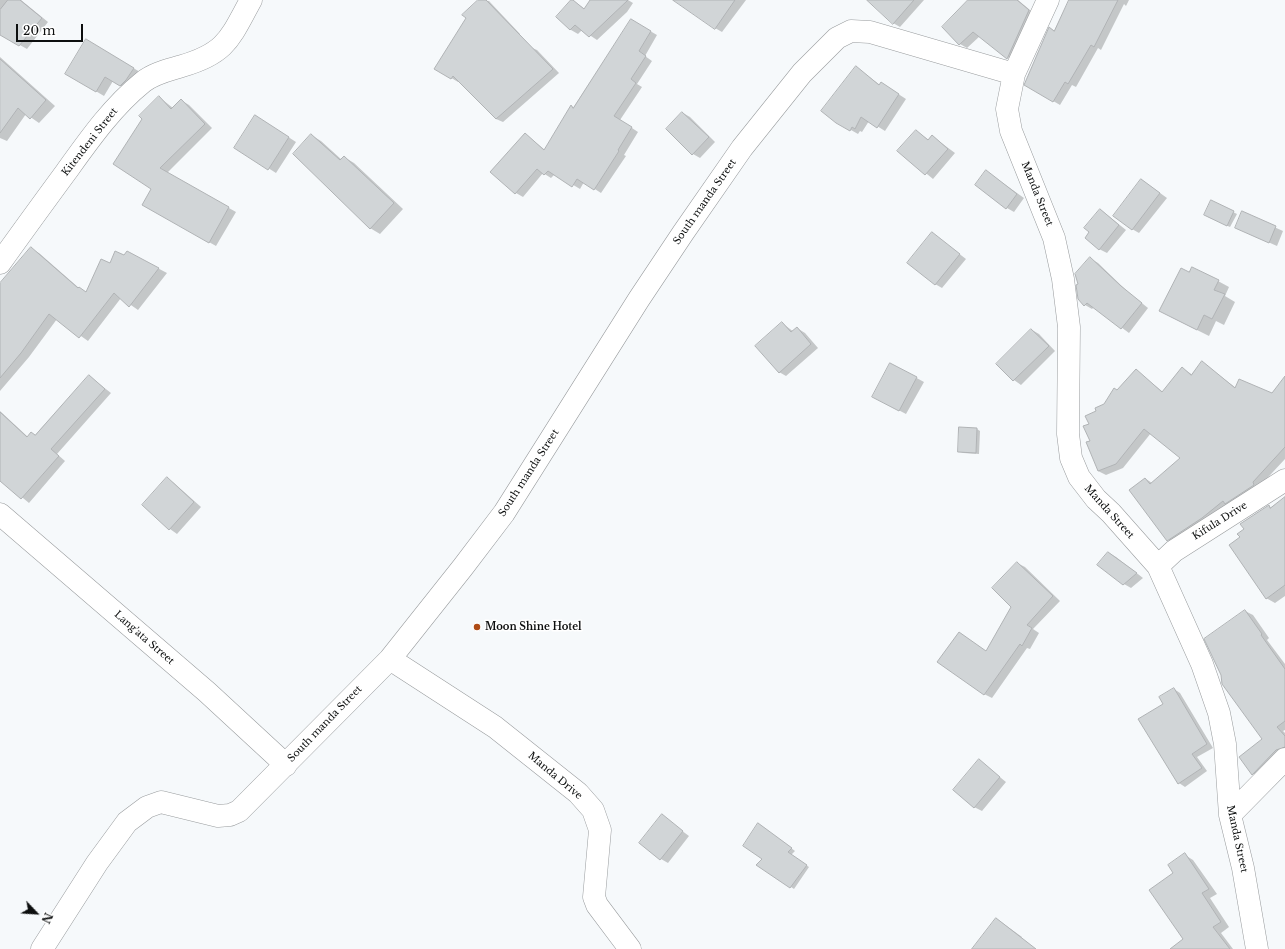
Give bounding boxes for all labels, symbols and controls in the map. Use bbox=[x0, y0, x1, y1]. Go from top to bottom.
scale bar bbox=[18, 16, 85, 42]
text: 20 m bbox=[23, 23, 55, 38]
street label: Kitendeni Street bbox=[60, 105, 120, 179]
street label: South manda Street bbox=[671, 157, 739, 247]
street label: Manda Street bbox=[1019, 160, 1055, 228]
street label: South manda Street bbox=[496, 427, 562, 519]
street label: Manda Street bbox=[1082, 483, 1136, 541]
street label: Kifula Drive bbox=[1190, 499, 1250, 543]
street label: Lang'ata Street bbox=[112, 609, 176, 667]
place label: Moon Shine Hotel bbox=[485, 621, 582, 633]
marker: Moon Shine Hotel bbox=[472, 622, 482, 632]
street label: South manda Street bbox=[285, 683, 365, 765]
street label: Manda Drive bbox=[525, 750, 585, 802]
street label: Manda Street bbox=[1224, 804, 1250, 874]
north arrow bbox=[16, 893, 56, 933]
text: N bbox=[38, 910, 55, 926]

